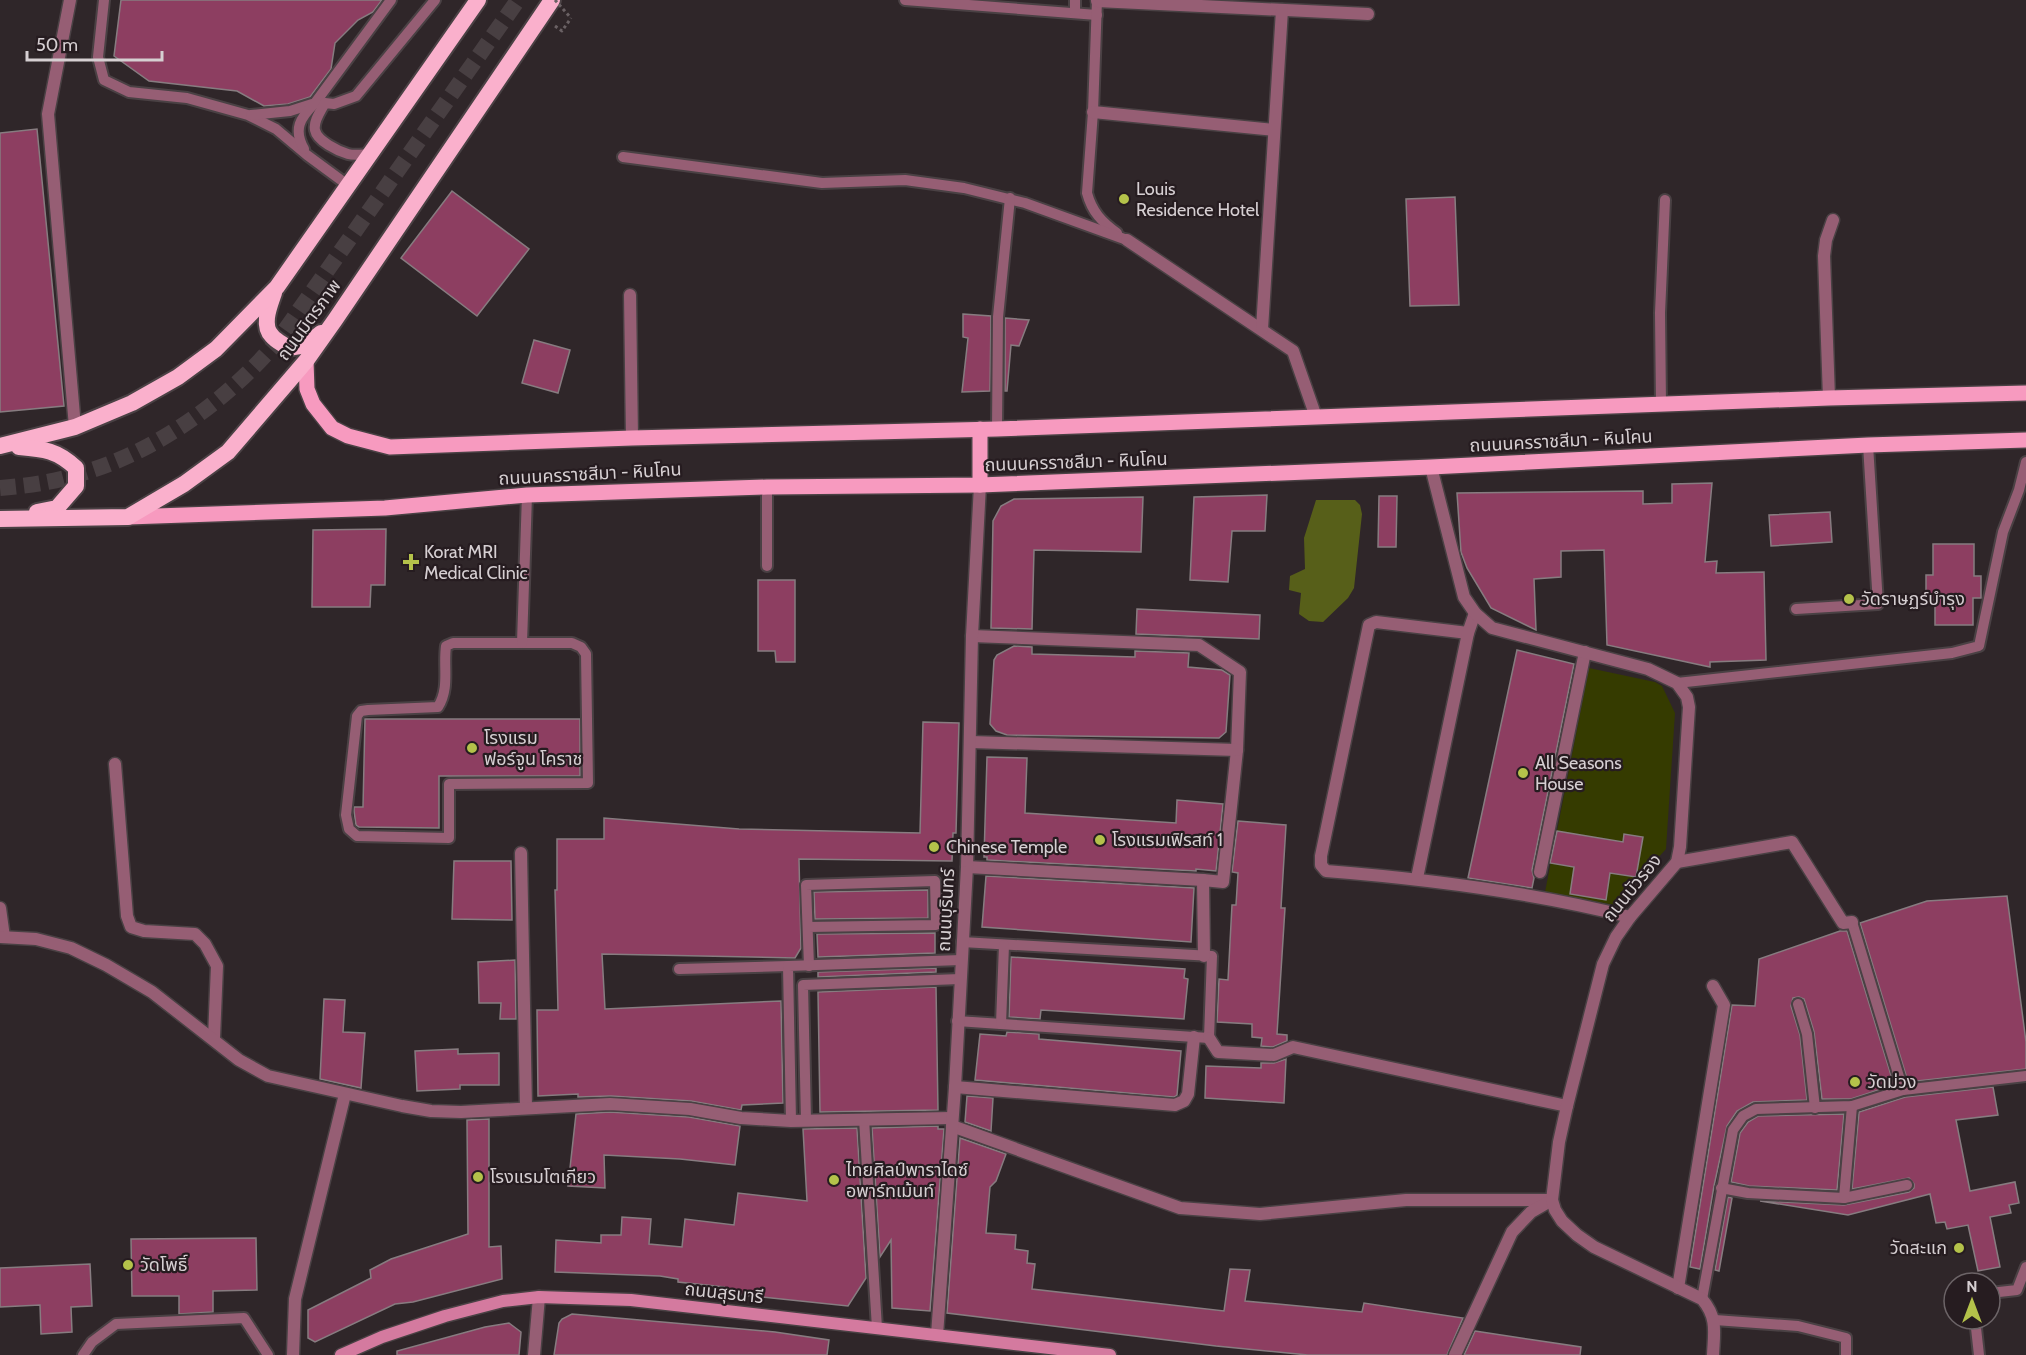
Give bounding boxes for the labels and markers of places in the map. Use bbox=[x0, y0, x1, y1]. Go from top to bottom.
place label: Louis Residence Hotel bbox=[1136, 178, 1260, 221]
marker: Louis Residence Hotel bbox=[1117, 192, 1131, 206]
place label: Korat MRI Medical Clinic bbox=[424, 541, 528, 584]
marker: Korat MRI Medical Clinic bbox=[402, 553, 420, 571]
place label: วัดราษฏร์บำรุง bbox=[1861, 588, 1965, 610]
marker: วัดราษฏร์บำรุง bbox=[1842, 592, 1856, 606]
place label: โรงแรม ฟอร์จูน โคราช bbox=[484, 727, 582, 771]
marker: โรงแรม ฟอร์จูน โคราช bbox=[465, 741, 479, 755]
place label: All Seasons House bbox=[1535, 752, 1622, 795]
marker: All Seasons House bbox=[1516, 766, 1530, 780]
place label: โรงแรมเฟิรสท์ 1 bbox=[1112, 829, 1223, 851]
marker: โรงแรมเฟิรสท์ 1 bbox=[1093, 833, 1107, 847]
place label: Chinese Temple bbox=[946, 836, 1067, 858]
marker: Chinese Temple bbox=[927, 840, 941, 854]
place label: วัดม่วง bbox=[1867, 1071, 1917, 1093]
marker: วัดม่วง bbox=[1848, 1075, 1862, 1089]
place label: ไทยศิลป์พาราไดซ์ อพาร์ทเม้นท์ bbox=[845, 1159, 968, 1202]
place label: โรงแรมโตเกียว bbox=[490, 1166, 596, 1188]
marker: โรงแรมโตเกียว bbox=[471, 1170, 485, 1184]
marker: ไทยศิลป์พาราไดซ์ อพาร์ทเม้นท์ bbox=[827, 1173, 841, 1187]
place label: วัดสะแก bbox=[1890, 1237, 1947, 1259]
marker: วัดสะแก bbox=[1952, 1241, 1966, 1255]
place label: วัดโพธิ์ bbox=[140, 1254, 188, 1276]
marker: วัดโพธิ์ bbox=[121, 1258, 135, 1272]

